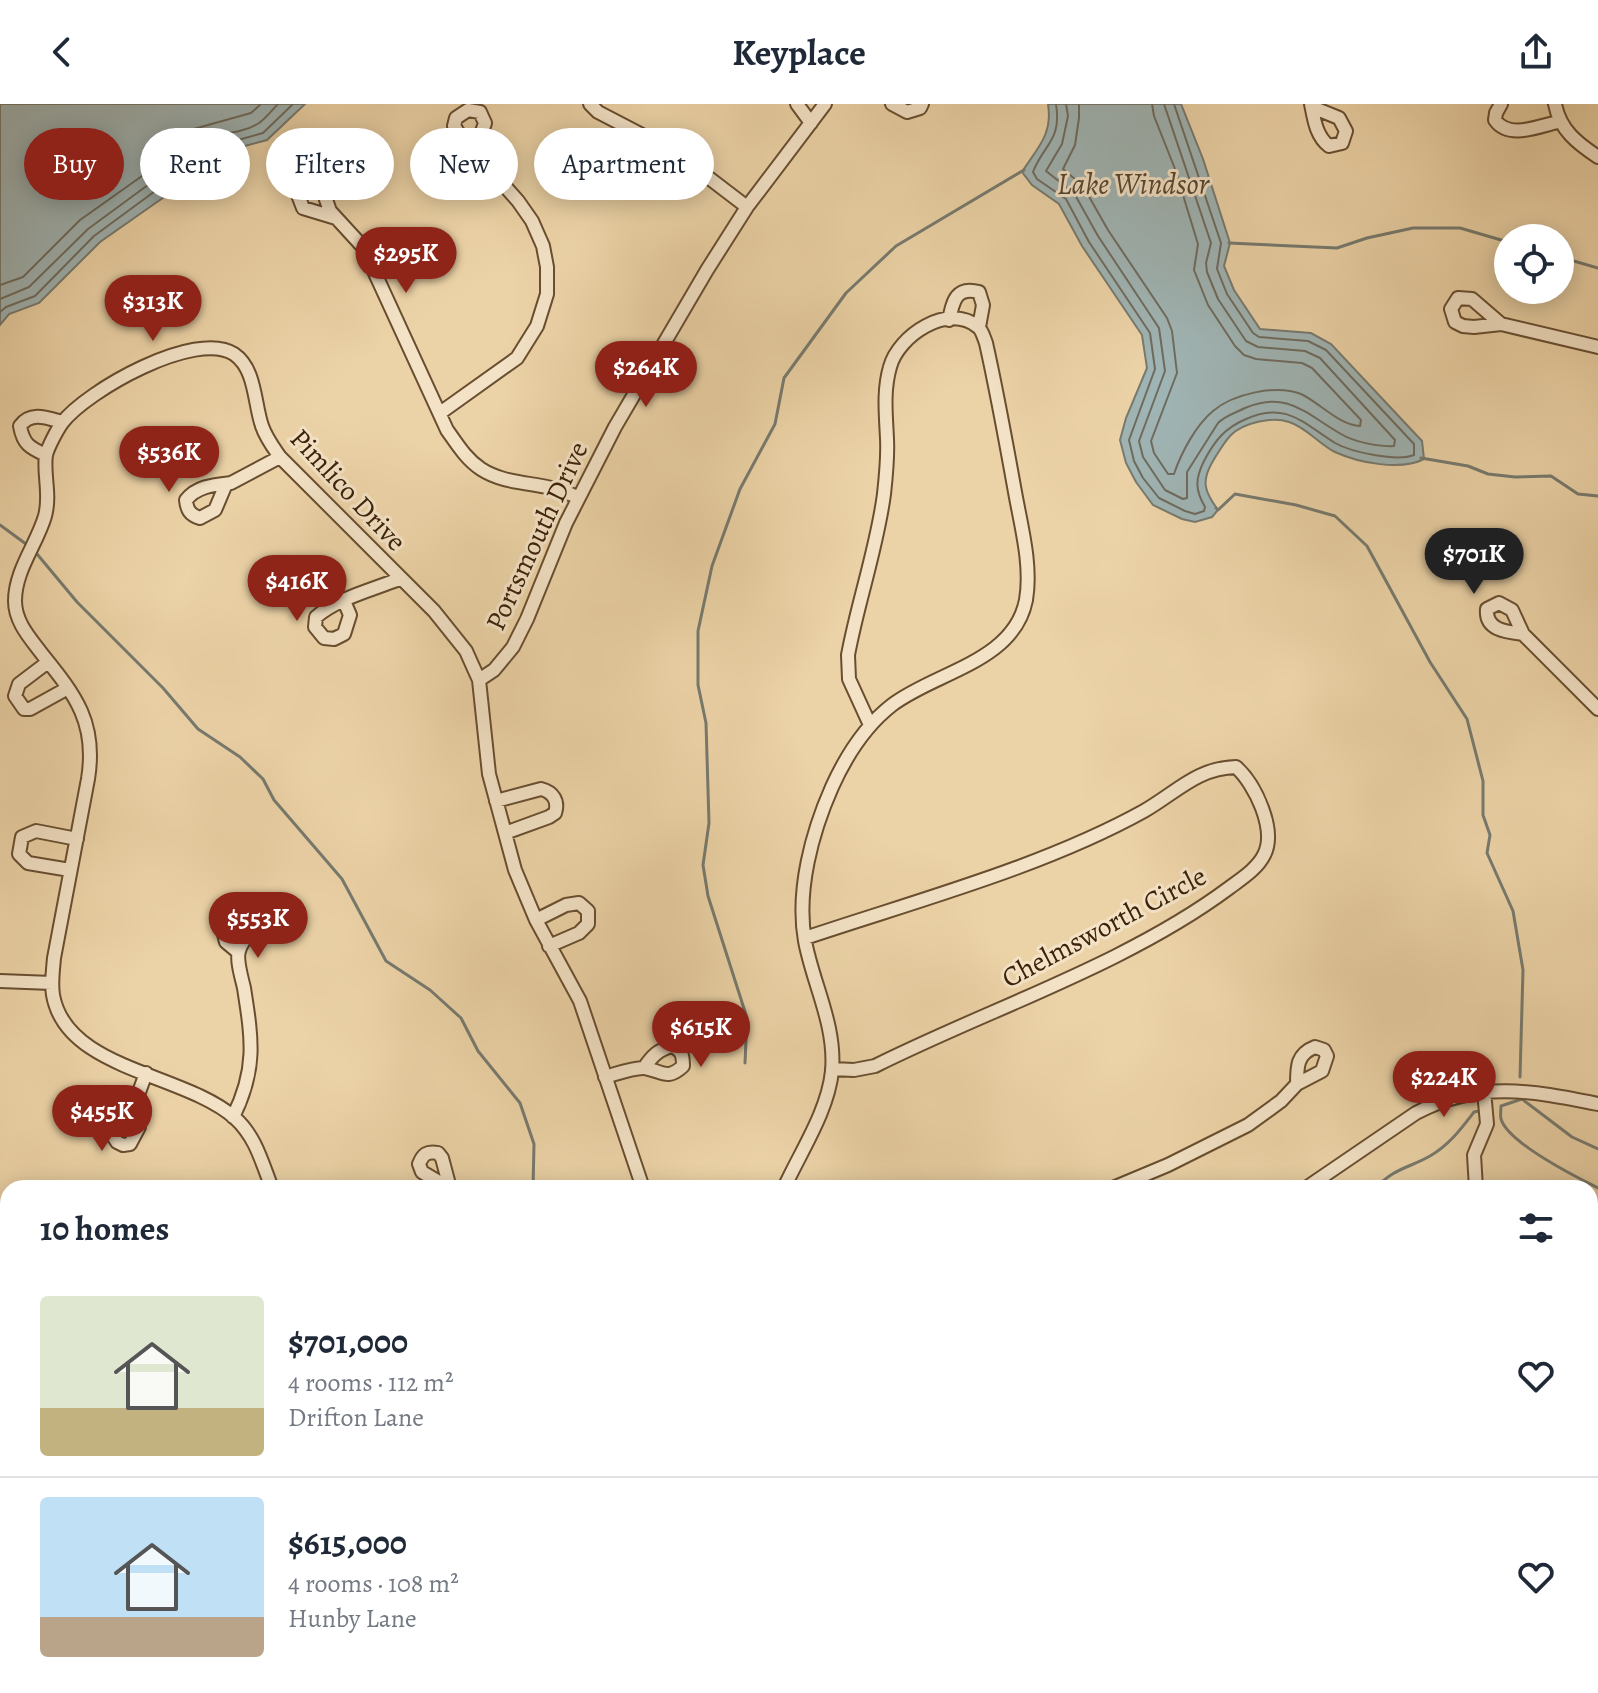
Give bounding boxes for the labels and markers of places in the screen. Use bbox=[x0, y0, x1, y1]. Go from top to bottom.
pin: $295K bbox=[350, 227, 462, 295]
pin: $313K bbox=[97, 275, 209, 343]
pin: $264K bbox=[590, 341, 702, 409]
pin: $536K bbox=[113, 426, 225, 494]
pin: $701K bbox=[1418, 528, 1530, 596]
pin: $416K bbox=[241, 555, 353, 623]
pin: $553K bbox=[202, 892, 314, 960]
pin: $615K bbox=[645, 1001, 757, 1069]
pin: $224K bbox=[1388, 1051, 1500, 1119]
pin: $455K bbox=[46, 1085, 158, 1153]

